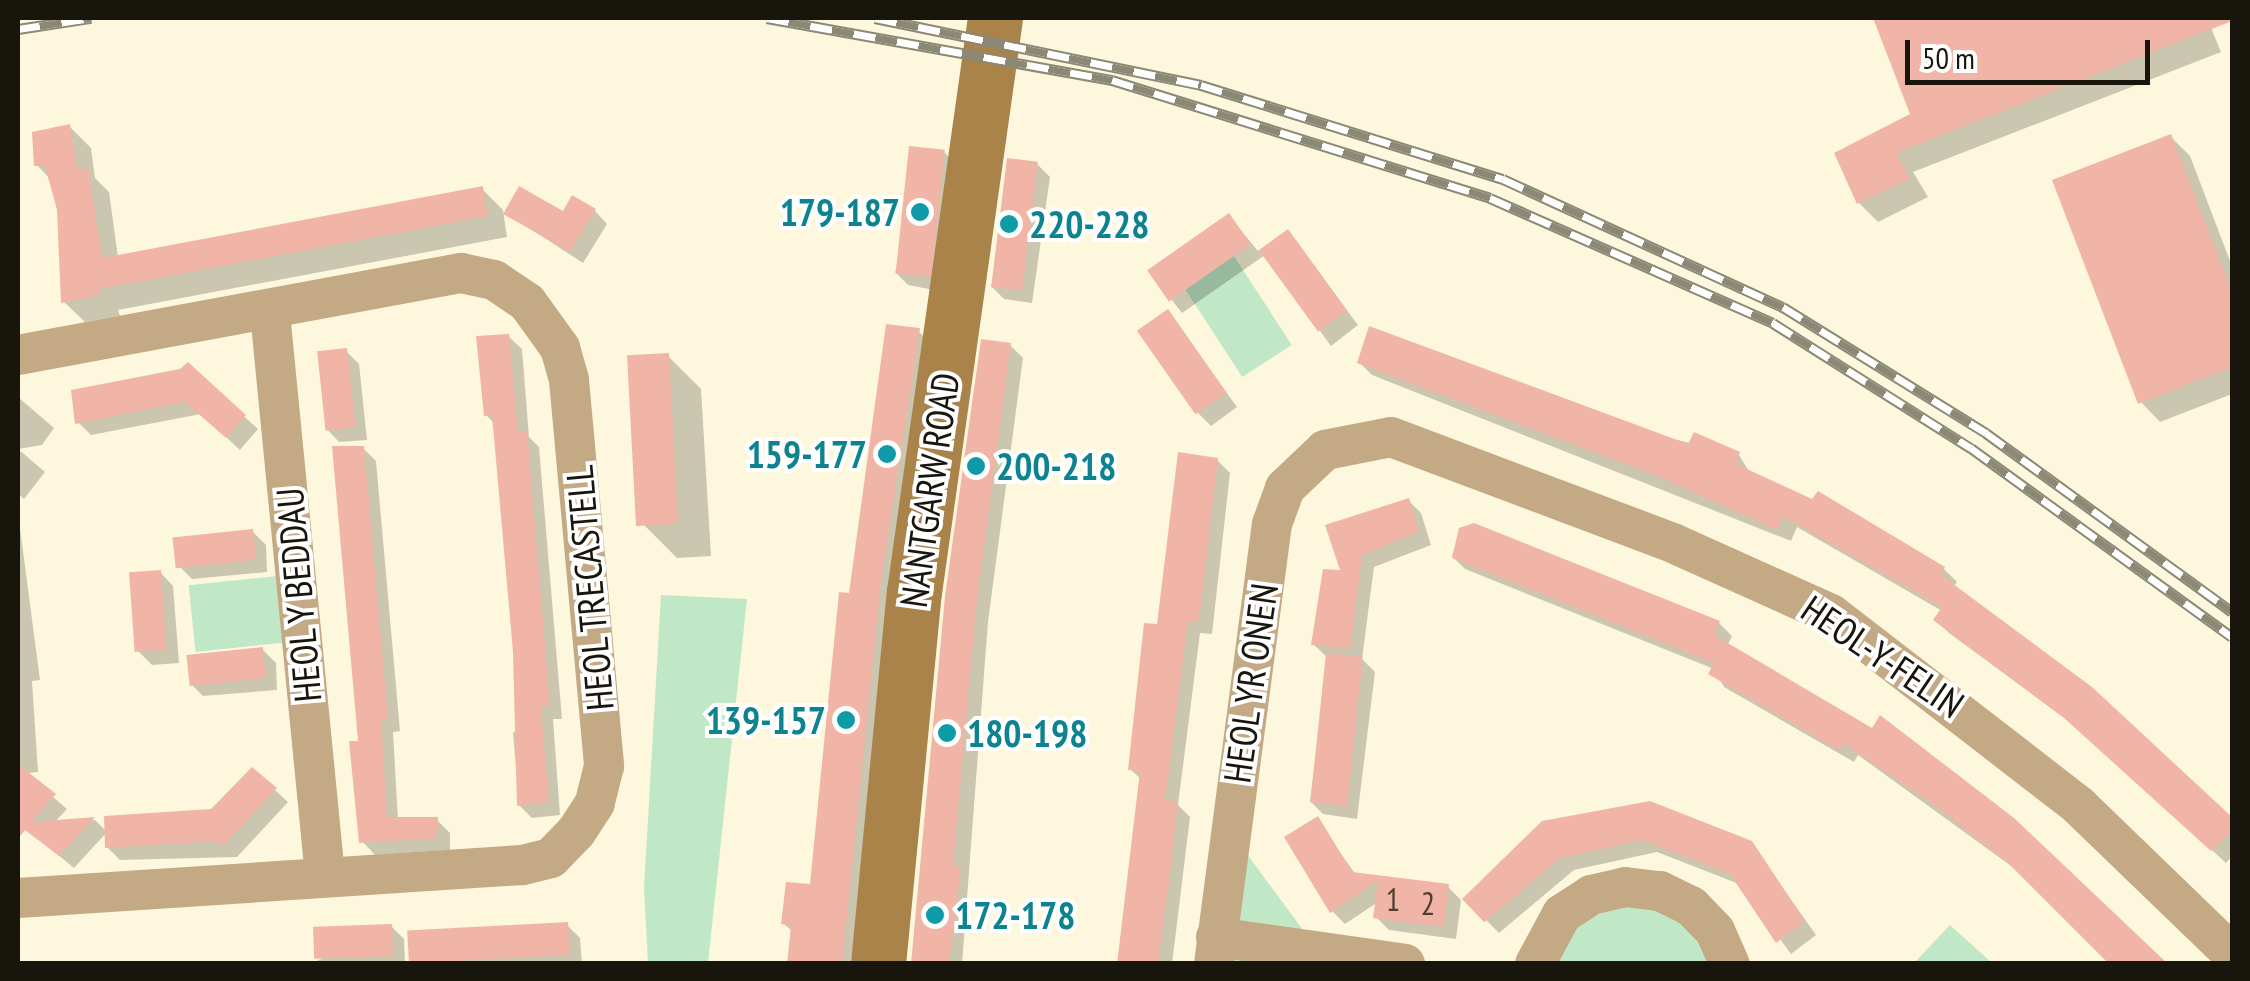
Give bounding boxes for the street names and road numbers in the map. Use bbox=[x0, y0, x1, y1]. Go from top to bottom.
street label: NANTGARW ROAD bbox=[890, 370, 968, 610]
street label: HEOL TRECASTELL bbox=[555, 462, 623, 714]
street label: HEOL Y BEDDAU bbox=[266, 485, 330, 705]
street label: HEOL YR ONEN bbox=[1213, 579, 1287, 787]
street label: HEOL-Y-FELIN bbox=[1794, 585, 1972, 727]

